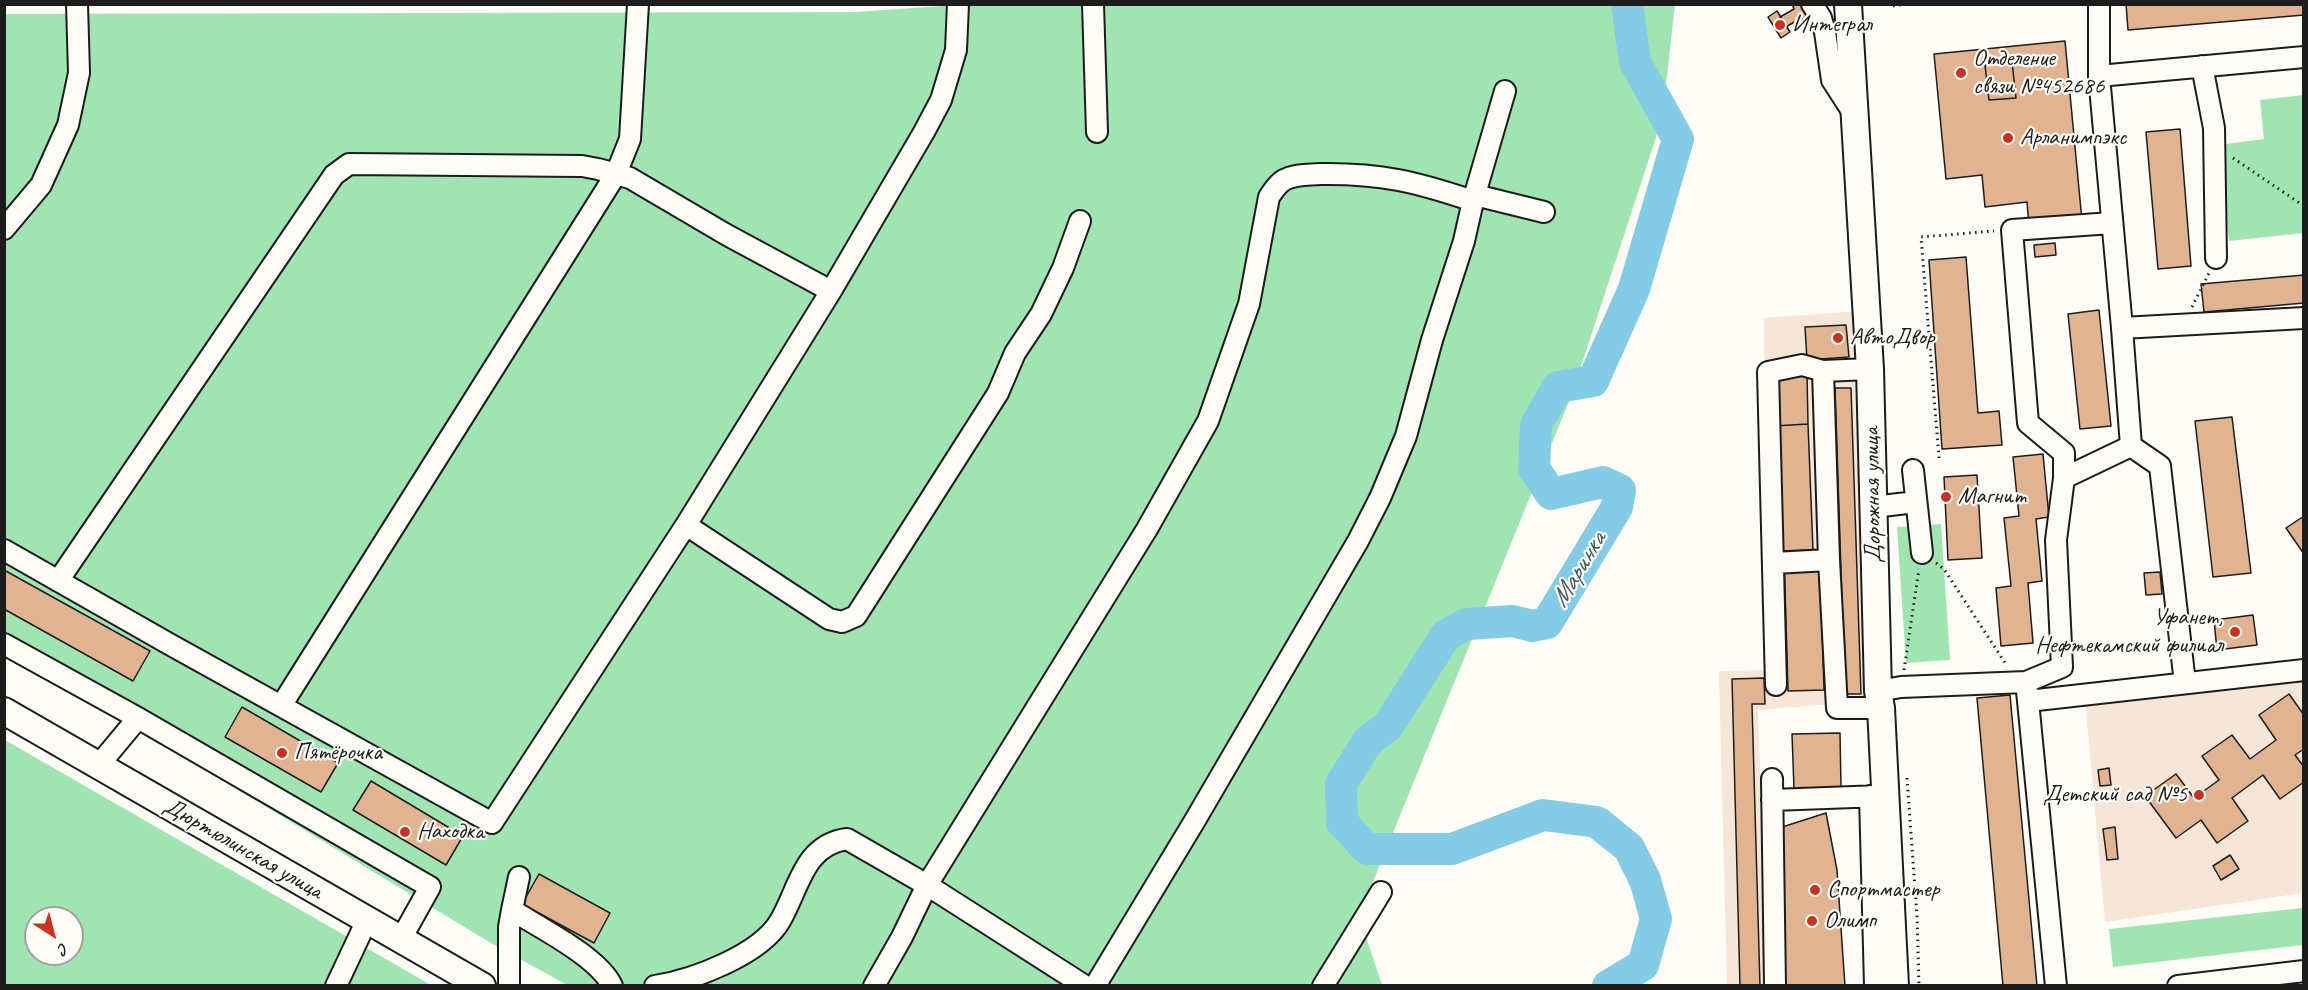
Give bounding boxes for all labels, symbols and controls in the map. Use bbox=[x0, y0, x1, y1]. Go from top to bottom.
place label: Интеграл bbox=[1792, 11, 1872, 39]
marker: Интеграл bbox=[1773, 18, 1787, 32]
place label: Отделение связи №452686 bbox=[1973, 45, 2104, 101]
marker: Отделение связи №452686 bbox=[1954, 66, 1968, 80]
place label: Арланимпэкс bbox=[2020, 124, 2126, 152]
marker: Арланимпэкс bbox=[2001, 131, 2015, 145]
place label: АвтоДвор bbox=[1850, 324, 1935, 352]
marker: АвтоДвор bbox=[1831, 331, 1845, 345]
street label: Дорожная улица bbox=[1857, 427, 1889, 563]
place label: Магнит bbox=[1958, 483, 2026, 511]
marker: Магнит bbox=[1939, 490, 1953, 504]
water label: Маринка bbox=[1545, 527, 1613, 613]
place label: Уфанет, Нефтекамский филиал bbox=[2035, 604, 2223, 660]
marker: Уфанет, Нефтекамский филиал bbox=[2228, 625, 2242, 639]
place label: Пятёрочка bbox=[294, 739, 382, 767]
marker: Пятёрочка bbox=[275, 746, 289, 760]
place label: Детский сад №5 bbox=[2043, 781, 2187, 809]
marker: Детский сад №5 bbox=[2192, 788, 2206, 802]
street label: Дюртюлинская улица bbox=[158, 792, 328, 906]
place label: Находка bbox=[417, 818, 484, 846]
marker: Находка bbox=[398, 825, 412, 839]
place label: Спортмастер bbox=[1827, 876, 1940, 904]
marker: Спортмастер bbox=[1808, 883, 1822, 897]
north arrow bbox=[24, 906, 84, 966]
place label: Олимп bbox=[1824, 907, 1876, 935]
marker: Олимп bbox=[1805, 914, 1819, 928]
text: С bbox=[54, 939, 72, 959]

